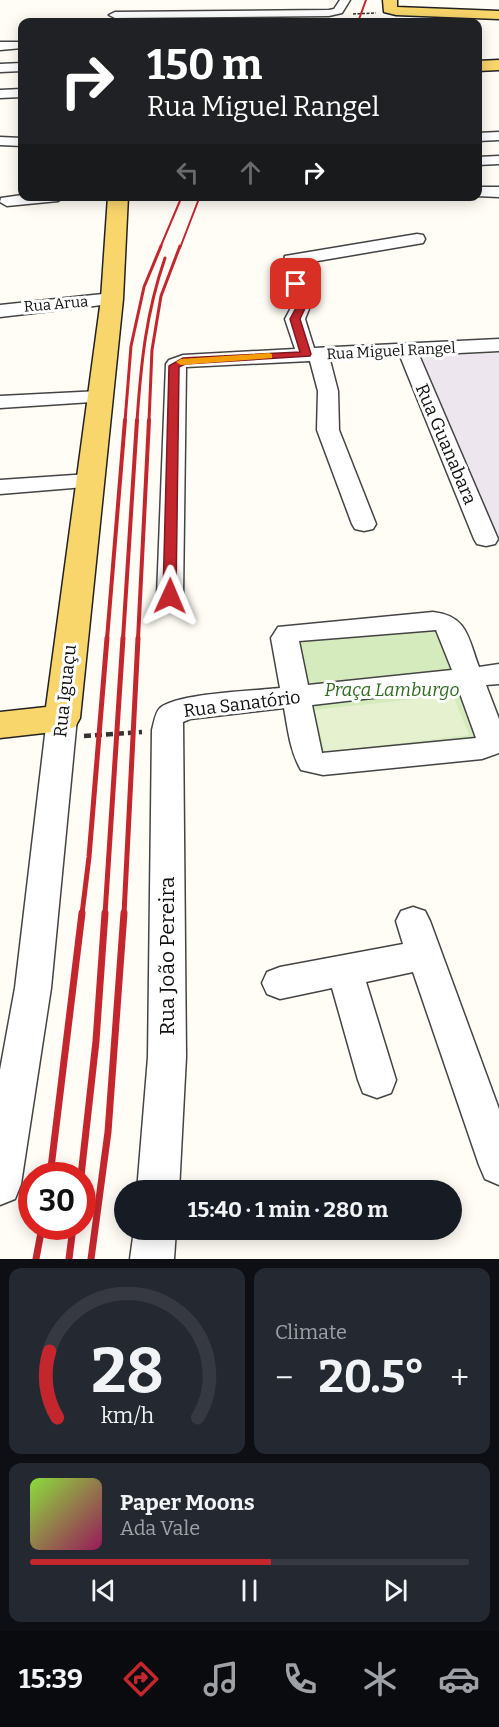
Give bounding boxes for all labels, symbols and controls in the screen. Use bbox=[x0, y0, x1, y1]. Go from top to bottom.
text: 150 m bbox=[147, 40, 262, 90]
icon: right bbox=[48, 42, 126, 120]
text: Rua Miguel Rangel bbox=[147, 91, 380, 123]
icon: left bbox=[171, 156, 204, 189]
icon: ahead bbox=[234, 156, 267, 189]
icon: right bbox=[297, 156, 330, 189]
pin bbox=[270, 258, 321, 309]
icon: arrive bbox=[279, 267, 312, 300]
street label: Rua Arua bbox=[23, 292, 89, 316]
street label: Rua Miguel Rangel bbox=[326, 339, 456, 363]
street label: Rua Guanabara bbox=[411, 380, 481, 508]
position arrow bbox=[138, 564, 202, 628]
street label: Rua Iguaçu bbox=[49, 643, 81, 739]
park label: Praça Lamburgo bbox=[325, 679, 459, 701]
street label: Rua Sanatório bbox=[182, 686, 302, 722]
street label: Rua João Pereira bbox=[154, 876, 180, 1036]
speed limit sign: 30 bbox=[18, 1162, 96, 1240]
text: 15:40 · 1 min · 280 m bbox=[188, 1196, 388, 1223]
text: Climate bbox=[275, 1320, 347, 1344]
text: 28 bbox=[91, 1334, 163, 1409]
text: 20.5° bbox=[319, 1350, 425, 1404]
text: − bbox=[275, 1358, 293, 1398]
text: + bbox=[450, 1358, 469, 1398]
text: km/h bbox=[100, 1403, 154, 1429]
text: Paper Moons bbox=[120, 1489, 255, 1516]
text: Ada Vale bbox=[120, 1516, 200, 1540]
icon: previous bbox=[87, 1574, 120, 1607]
icon: pause bbox=[233, 1574, 266, 1607]
icon: next bbox=[379, 1574, 412, 1607]
icon: directions bbox=[120, 1658, 162, 1700]
icon: music bbox=[200, 1658, 242, 1700]
icon: phone bbox=[279, 1658, 321, 1700]
icon: climate bbox=[359, 1658, 401, 1700]
icon: car bbox=[438, 1658, 480, 1700]
text: 15:39 bbox=[19, 1663, 83, 1695]

